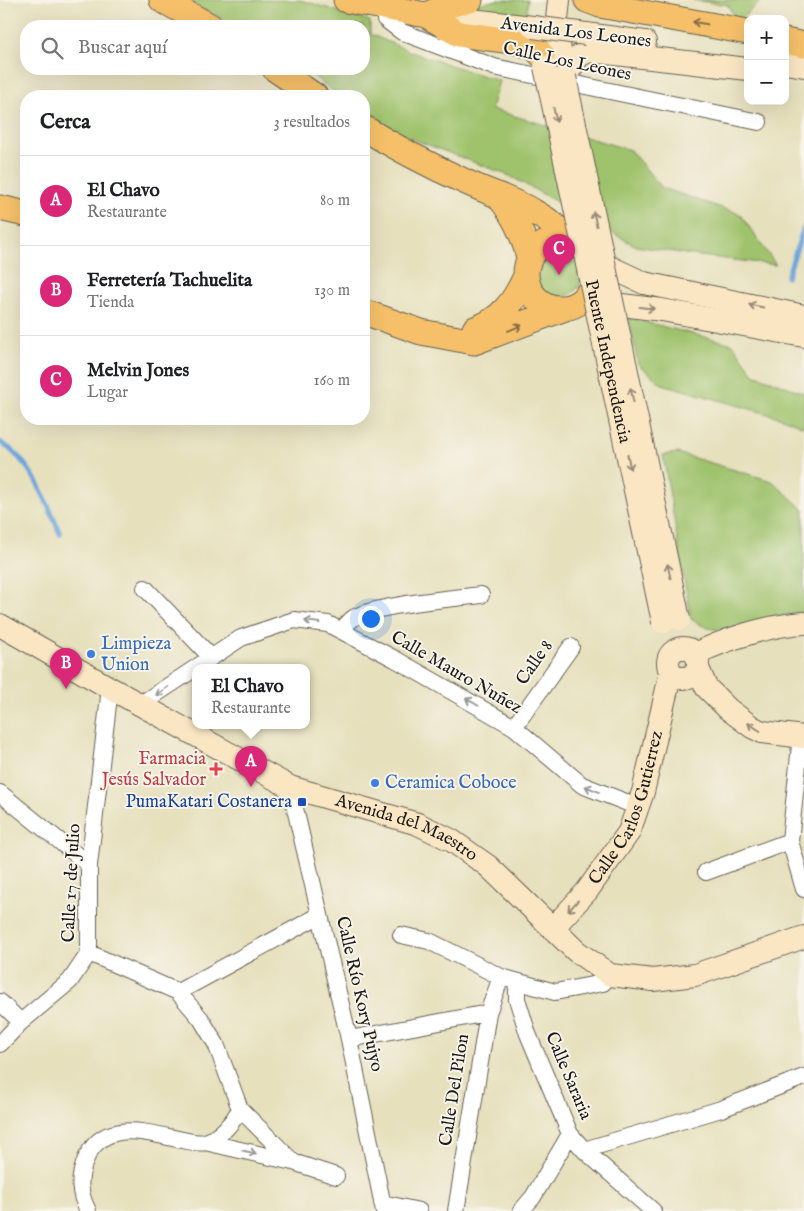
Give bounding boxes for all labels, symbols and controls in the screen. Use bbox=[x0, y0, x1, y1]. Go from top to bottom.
street label: Avenida Los Leones bbox=[498, 12, 653, 54]
map controls bbox=[744, 15, 789, 105]
button: + bbox=[744, 15, 789, 60]
one-way arrow bbox=[692, 18, 708, 28]
search box bbox=[20, 20, 370, 75]
icon: search bbox=[38, 34, 66, 62]
text: Buscar aquí bbox=[78, 36, 167, 60]
street label: Calle Los Leones bbox=[501, 37, 633, 87]
button: − bbox=[744, 60, 789, 105]
one-way arrow bbox=[551, 106, 561, 122]
text: Cerca bbox=[40, 109, 90, 136]
text: 3 resultados bbox=[274, 113, 350, 133]
text: El Chavo bbox=[87, 179, 160, 203]
text: A bbox=[51, 191, 61, 211]
text: 80 m bbox=[320, 191, 350, 211]
text: Restaurante bbox=[87, 203, 167, 223]
one-way arrow bbox=[589, 211, 599, 227]
pin: C bbox=[543, 234, 575, 275]
text: Ferretería Tachuelita bbox=[87, 269, 252, 293]
street label: Puente Independencia bbox=[579, 278, 636, 446]
text: B bbox=[51, 281, 61, 301]
text: 130 m bbox=[314, 281, 350, 301]
text: Tienda bbox=[87, 293, 134, 313]
one-way arrow bbox=[749, 301, 765, 310]
one-way arrow bbox=[639, 303, 655, 313]
one-way arrow bbox=[508, 322, 523, 331]
text: Melvin Jones bbox=[87, 359, 189, 383]
text: C bbox=[50, 371, 62, 391]
text: 160 m bbox=[314, 371, 350, 391]
text: Lugar bbox=[87, 383, 128, 403]
one-way arrow bbox=[627, 387, 636, 403]
one-way arrow bbox=[625, 454, 635, 470]
one-way arrow bbox=[664, 564, 673, 580]
your location bbox=[358, 606, 384, 632]
one-way arrow bbox=[304, 617, 320, 627]
street label: Calle Mauro Nuñez bbox=[386, 626, 526, 720]
place label: Limpieza Union bbox=[101, 633, 172, 677]
street label: Calle 8 bbox=[511, 636, 559, 690]
pin: B bbox=[50, 648, 82, 689]
marker: Limpieza Union bbox=[85, 648, 97, 660]
popup bbox=[192, 664, 310, 729]
text: El Chavo bbox=[211, 675, 284, 699]
one-way arrow bbox=[155, 686, 169, 696]
one-way arrow bbox=[465, 697, 479, 707]
text: Restaurante bbox=[211, 699, 291, 719]
one-way arrow bbox=[747, 722, 761, 732]
street label: Calle Carlos Gutierrez bbox=[583, 728, 668, 889]
pin: A bbox=[235, 746, 267, 787]
place label: Farmacia Jesús Salvador bbox=[100, 748, 206, 792]
marker: Farmacia Jesús Salvador bbox=[210, 763, 222, 775]
place label: Ceramica Coboce bbox=[385, 772, 516, 795]
marker: Ceramica Coboce bbox=[369, 777, 381, 789]
one-way arrow bbox=[585, 784, 600, 793]
street label: Avenida del Maestro bbox=[332, 789, 482, 867]
place label: PumaKatari Costanera bbox=[125, 791, 292, 814]
marker: PumaKatari Costanera bbox=[296, 796, 308, 808]
street label: Calle 17 de Julio bbox=[57, 823, 87, 943]
one-way arrow bbox=[567, 899, 579, 912]
street label: Calle Río Kory Pujyo bbox=[330, 914, 388, 1074]
street label: Calle Sararia bbox=[539, 1029, 597, 1124]
street label: Calle Del Pilon bbox=[435, 1032, 475, 1148]
one-way arrow bbox=[241, 1148, 257, 1157]

